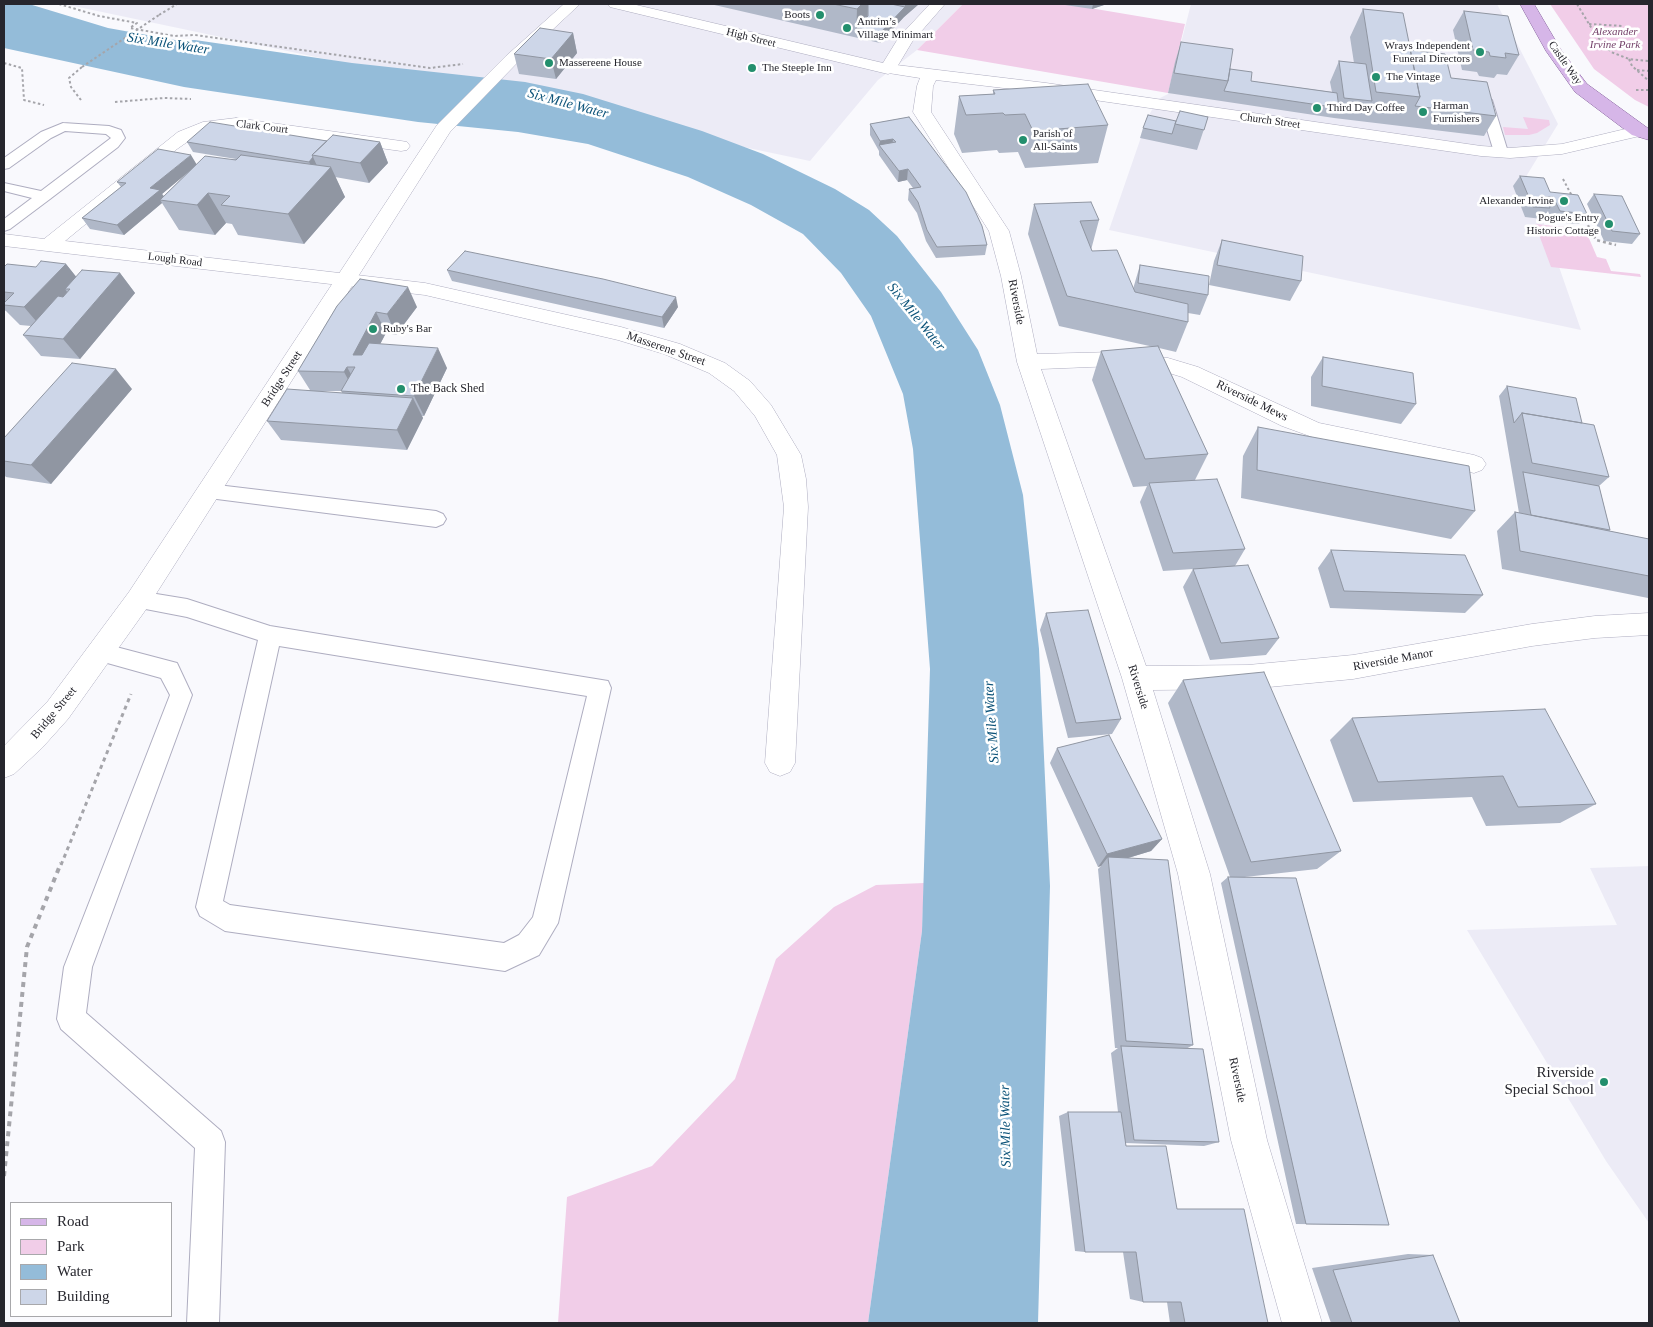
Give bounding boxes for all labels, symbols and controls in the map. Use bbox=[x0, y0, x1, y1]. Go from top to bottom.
place label: Boots bbox=[784, 8, 810, 22]
marker: Boots bbox=[814, 9, 826, 21]
place label: Antrim’s Village Minimart bbox=[857, 15, 933, 41]
marker: Antrim’s Village Minimart bbox=[841, 22, 853, 34]
street label: High Street bbox=[725, 25, 777, 51]
park label: Alexander Irvine Park bbox=[1590, 25, 1640, 51]
water label: Six Mile Water bbox=[126, 29, 210, 59]
place label: Wrays Independent Funeral Directors bbox=[1385, 39, 1470, 65]
street label: Castle Way bbox=[1545, 39, 1585, 87]
marker: Wrays Independent Funeral Directors bbox=[1474, 46, 1486, 58]
place label: Massereene House bbox=[559, 56, 642, 70]
marker: Massereene House bbox=[543, 57, 555, 69]
place label: The Steeple Inn bbox=[762, 61, 832, 75]
marker: The Steeple Inn bbox=[746, 62, 758, 74]
place label: The Vintage bbox=[1386, 70, 1440, 84]
marker: The Vintage bbox=[1370, 71, 1382, 83]
water label: Six Mile Water bbox=[526, 85, 610, 123]
place label: Harman Furnishers bbox=[1433, 99, 1479, 125]
place label: Third Day Coffee bbox=[1327, 101, 1405, 115]
marker: Third Day Coffee bbox=[1311, 102, 1323, 114]
marker: Harman Furnishers bbox=[1417, 106, 1429, 118]
street label: Church Street bbox=[1239, 110, 1301, 132]
street label: Clark Court bbox=[235, 117, 289, 137]
place label: Parish of All-Saints bbox=[1033, 127, 1078, 153]
marker: Parish of All-Saints bbox=[1017, 134, 1029, 146]
place label: Alexander Irvine bbox=[1479, 194, 1554, 208]
marker: Alexander Irvine bbox=[1558, 195, 1570, 207]
place label: Pogue's Entry Historic Cottage bbox=[1527, 211, 1599, 237]
marker: Pogue's Entry Historic Cottage bbox=[1603, 218, 1615, 230]
street label: Lough Road bbox=[147, 250, 203, 270]
street label: Riverside bbox=[1005, 278, 1027, 326]
water label: Six Mile Water bbox=[883, 280, 949, 354]
place label: Ruby's Bar bbox=[383, 322, 432, 336]
marker: Ruby's Bar bbox=[367, 323, 379, 335]
street label: Masserene Street bbox=[625, 329, 707, 369]
street label: Bridge Street bbox=[259, 348, 305, 410]
street label: Riverside Mews bbox=[1214, 377, 1290, 425]
place label: The Back Shed bbox=[411, 382, 484, 396]
marker: The Back Shed bbox=[395, 383, 407, 395]
street label: Riverside Manor bbox=[1352, 646, 1434, 674]
street label: Riverside bbox=[1124, 663, 1152, 711]
water label: Six Mile Water bbox=[981, 680, 1003, 764]
street label: Bridge Street bbox=[28, 684, 80, 742]
street label: Riverside bbox=[1225, 1056, 1249, 1104]
place label: Riverside Special School bbox=[1504, 1064, 1594, 1099]
marker: Riverside Special School bbox=[1598, 1076, 1610, 1088]
water label: Six Mile Water bbox=[997, 1085, 1015, 1167]
legend bbox=[10, 1202, 172, 1317]
text: Road bbox=[57, 1213, 89, 1229]
text: Park bbox=[57, 1238, 85, 1254]
text: Water bbox=[57, 1263, 92, 1279]
text: Building bbox=[57, 1288, 110, 1304]

